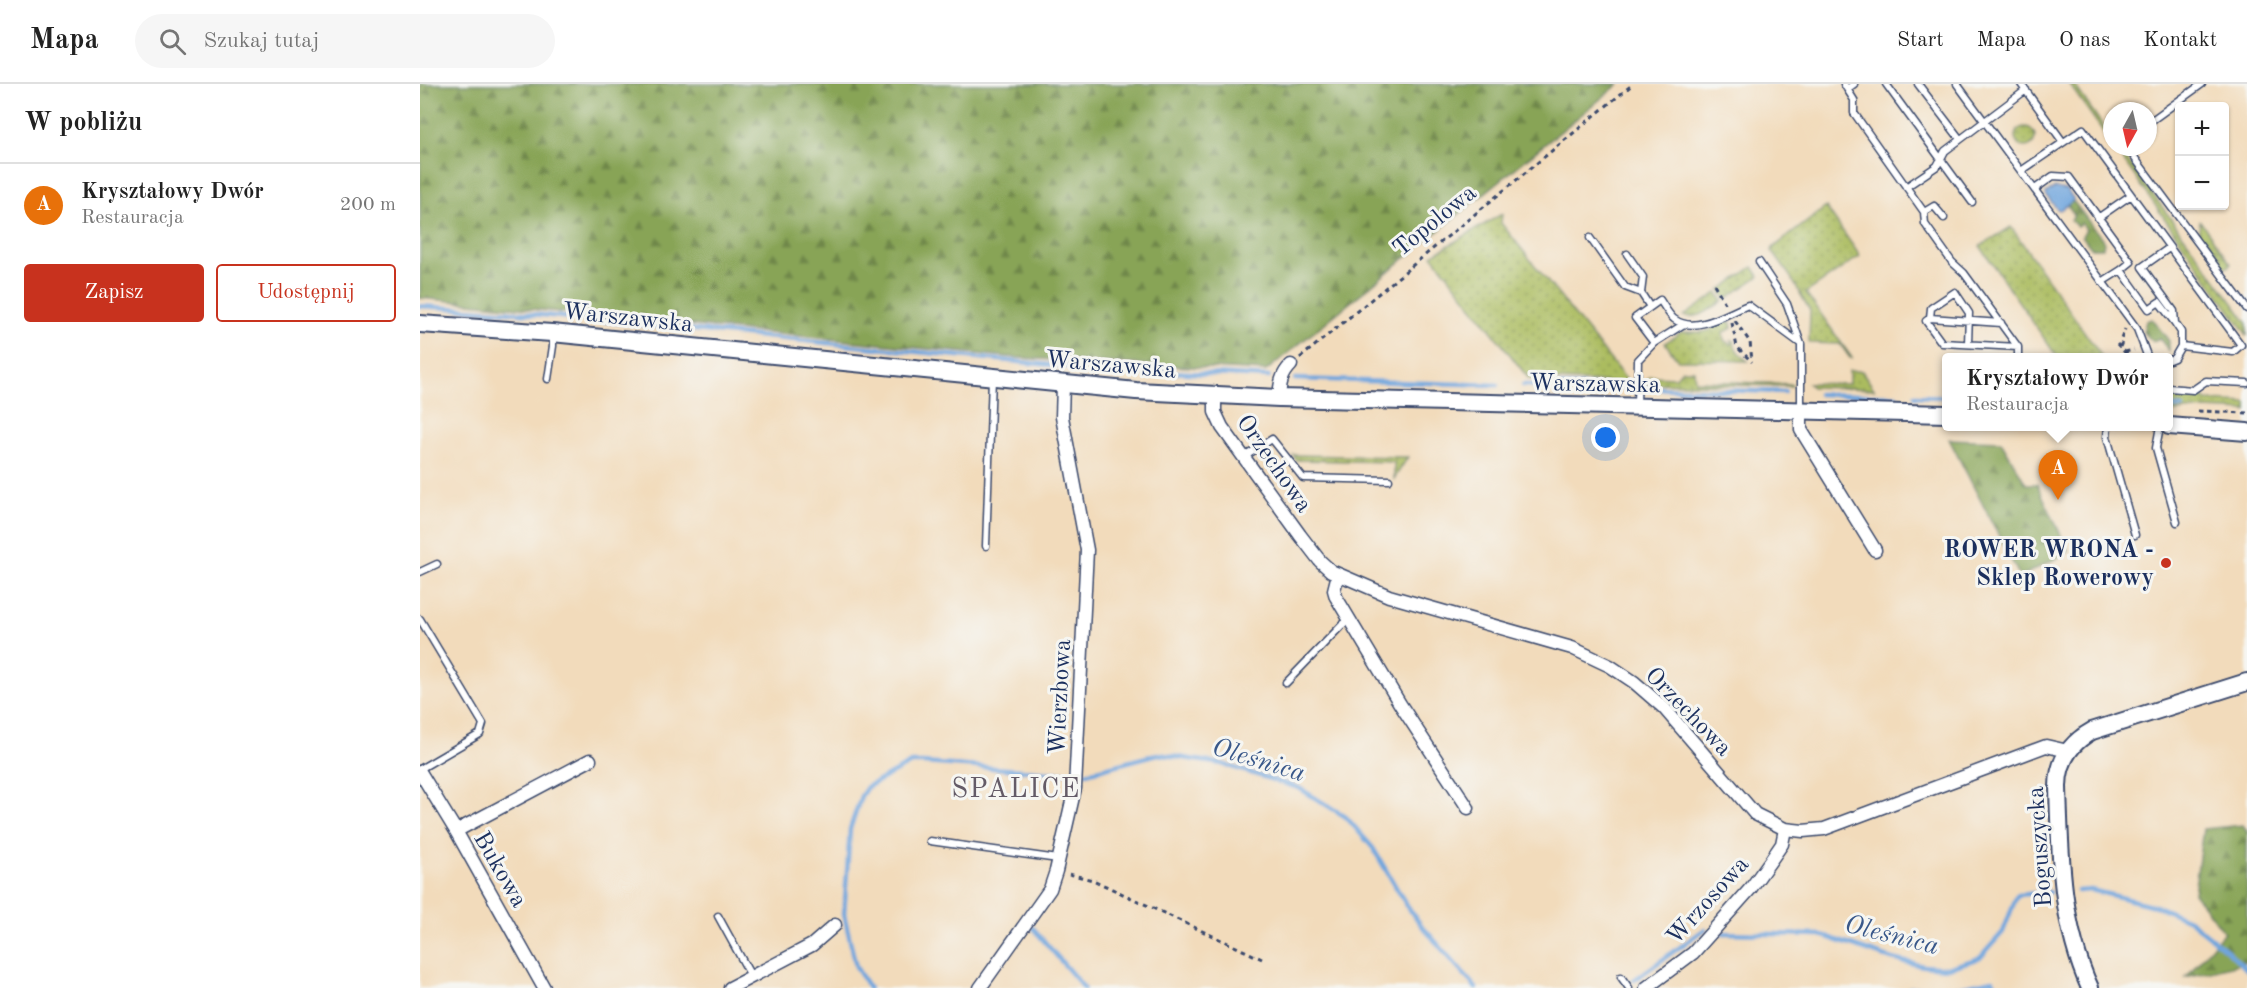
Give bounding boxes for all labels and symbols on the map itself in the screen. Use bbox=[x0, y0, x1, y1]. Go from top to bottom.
north arrow bbox=[2103, 102, 2157, 156]
street label: Topolowa bbox=[1389, 181, 1482, 262]
street label: Warszawska bbox=[561, 300, 694, 338]
street label: Warszawska bbox=[1045, 348, 1177, 384]
street label: Warszawska bbox=[1529, 372, 1661, 398]
street label: Orzechowa bbox=[1231, 411, 1316, 517]
your location bbox=[1591, 423, 1620, 452]
pin: A bbox=[2038, 450, 2078, 500]
place label: ROWER WRONA - Sklep Rowerowy bbox=[1943, 539, 2154, 591]
marker: ROWER WRONA - Sklep Rowerowy bbox=[2159, 556, 2173, 570]
street label: Wierzbowa bbox=[1046, 638, 1076, 756]
street label: Orzechowa bbox=[1640, 663, 1736, 761]
water label: Oleśnica bbox=[1209, 734, 1308, 787]
district label: SPALICE bbox=[951, 776, 1081, 803]
street label: Boguszycka bbox=[2025, 785, 2057, 908]
street label: Bukowa bbox=[468, 828, 531, 912]
street label: Wrzosowa bbox=[1663, 852, 1754, 950]
water label: Oleśnica bbox=[1842, 912, 1941, 960]

